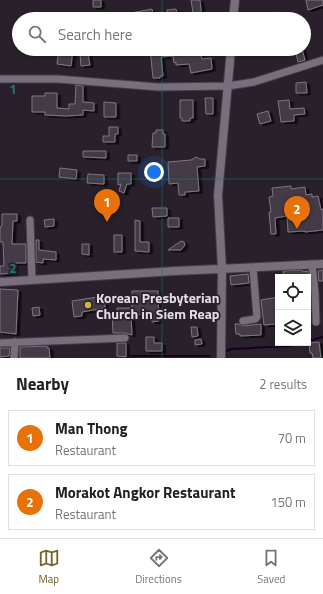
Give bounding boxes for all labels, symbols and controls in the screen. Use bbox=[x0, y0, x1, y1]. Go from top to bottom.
search box bbox=[12, 12, 311, 56]
icon: search bbox=[26, 23, 48, 45]
text: Search here bbox=[58, 23, 132, 46]
text: 1 bbox=[9, 79, 17, 99]
your location bbox=[144, 162, 164, 182]
pin: 1 bbox=[94, 189, 120, 222]
pin: 2 bbox=[284, 196, 310, 229]
text: 2 bbox=[9, 258, 17, 278]
map controls bbox=[275, 274, 311, 346]
button: locate bbox=[275, 274, 311, 310]
place label: Korean Presbyterian Church in Siem Reap bbox=[96, 287, 220, 324]
marker: Korean Presbyterian Church in Siem Reap bbox=[83, 300, 93, 310]
button: layers bbox=[275, 310, 311, 346]
text: Nearby bbox=[16, 371, 69, 397]
text: 2 results bbox=[259, 374, 307, 394]
text: Man Thong bbox=[55, 417, 128, 440]
text: 1 bbox=[26, 428, 34, 448]
text: 70 m bbox=[278, 428, 306, 448]
text: Restaurant bbox=[55, 440, 116, 460]
text: Morakot Angkor Restaurant bbox=[55, 481, 235, 504]
text: 2 bbox=[26, 492, 34, 512]
text: 150 m bbox=[270, 492, 306, 512]
text: Restaurant bbox=[55, 504, 116, 524]
tab: Map bbox=[38, 547, 60, 587]
tab: Directions bbox=[135, 547, 182, 587]
tab: Saved bbox=[257, 547, 285, 587]

